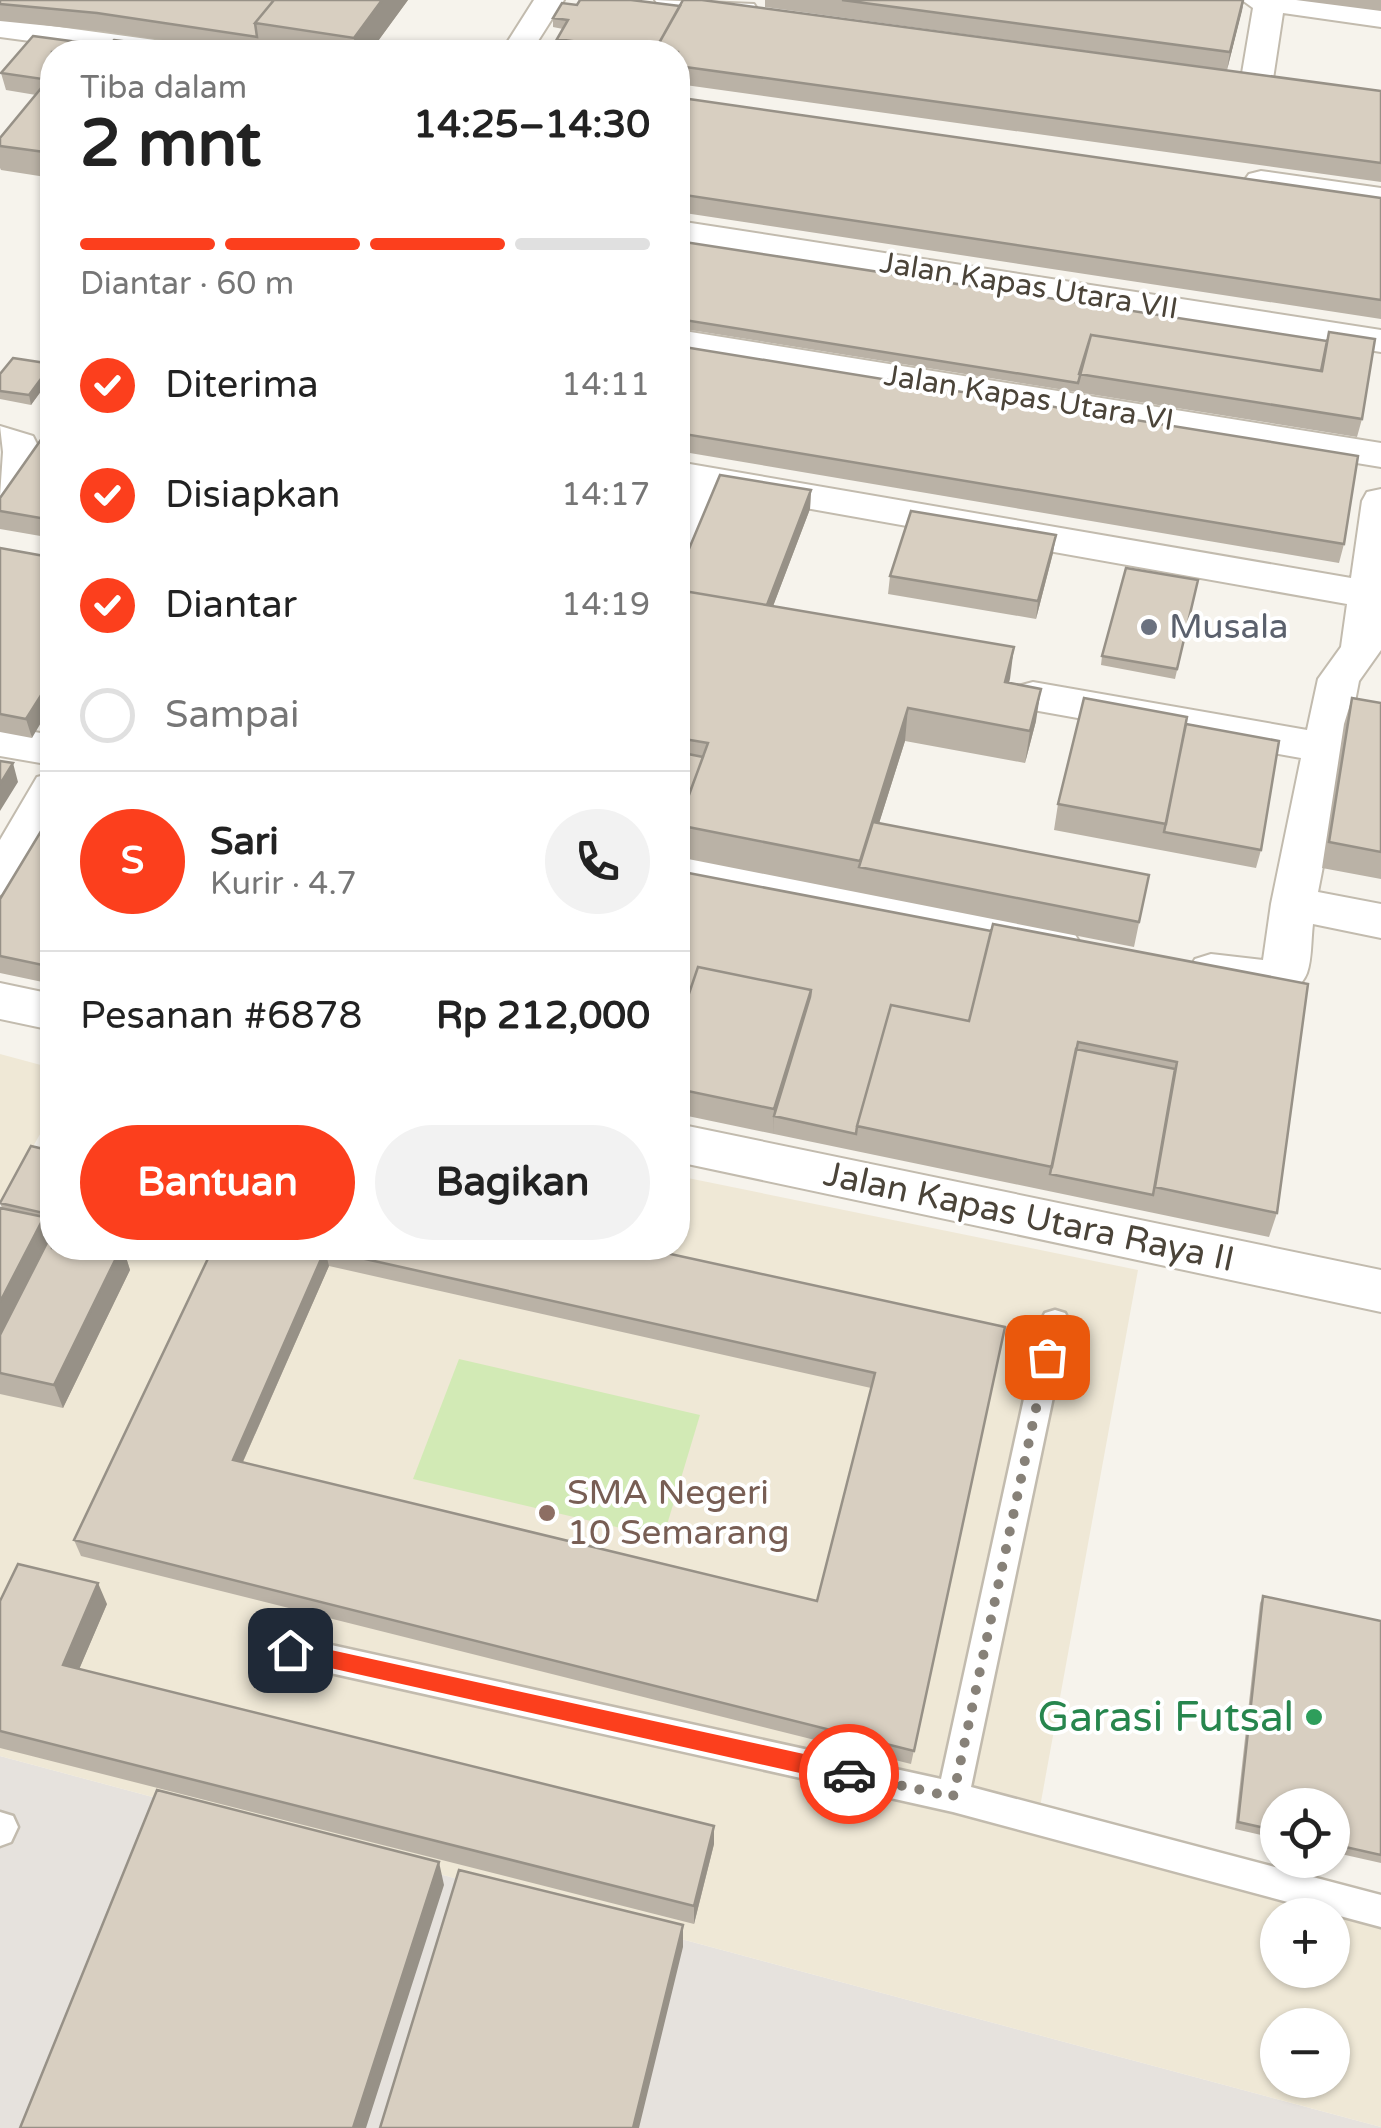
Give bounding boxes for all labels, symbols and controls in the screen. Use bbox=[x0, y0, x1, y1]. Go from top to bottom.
text: Tiba dalam bbox=[80, 69, 247, 107]
text: 14:25–14:30 bbox=[413, 102, 650, 148]
text: 2 mnt bbox=[80, 105, 261, 184]
street label: Jalan Kapas Utara VII bbox=[877, 244, 1181, 328]
text: Diantar · 60 m bbox=[80, 265, 294, 303]
street label: Jalan Kapas Utara VI bbox=[882, 357, 1176, 439]
icon: check bbox=[80, 358, 135, 413]
text: Diterima bbox=[165, 362, 319, 408]
text: 14:11 bbox=[561, 366, 650, 404]
icon: check bbox=[80, 468, 135, 523]
text: Disiapkan bbox=[165, 472, 341, 518]
text: 14:17 bbox=[561, 476, 650, 514]
icon: check bbox=[80, 578, 135, 633]
text: Diantar bbox=[165, 582, 297, 628]
text: 14:19 bbox=[561, 586, 650, 624]
place label: Musala bbox=[1169, 606, 1289, 648]
marker: Musala bbox=[1138, 616, 1160, 638]
text: Sampai bbox=[165, 692, 299, 738]
button: phone bbox=[545, 809, 650, 914]
text: Sari bbox=[210, 819, 279, 865]
text: S bbox=[121, 838, 144, 884]
text: Kurir · 4.7 bbox=[210, 865, 357, 903]
text: Pesanan #6878 bbox=[80, 993, 362, 1039]
text: Rp 212,000 bbox=[436, 993, 650, 1039]
button: Bantuan bbox=[80, 1125, 355, 1240]
button: Bagikan bbox=[375, 1125, 650, 1240]
street label: Jalan Kapas Utara Raya II bbox=[820, 1153, 1238, 1281]
pin bbox=[1005, 1315, 1090, 1400]
icon: bag bbox=[1020, 1330, 1075, 1385]
place label: SMA Negeri 10 Semarang bbox=[567, 1472, 790, 1554]
marker: SMA Negeri 10 Semarang bbox=[536, 1502, 558, 1524]
pin bbox=[248, 1608, 333, 1693]
icon: home bbox=[263, 1623, 318, 1678]
place label: Garasi Futsal bbox=[1037, 1692, 1294, 1743]
marker: Garasi Futsal bbox=[1303, 1706, 1325, 1728]
courier bbox=[799, 1724, 899, 1824]
icon: car bbox=[822, 1747, 877, 1802]
map controls bbox=[1260, 1788, 1350, 2098]
button: locate bbox=[1260, 1788, 1350, 1878]
button: + bbox=[1260, 1898, 1350, 1988]
button: − bbox=[1260, 2008, 1350, 2098]

